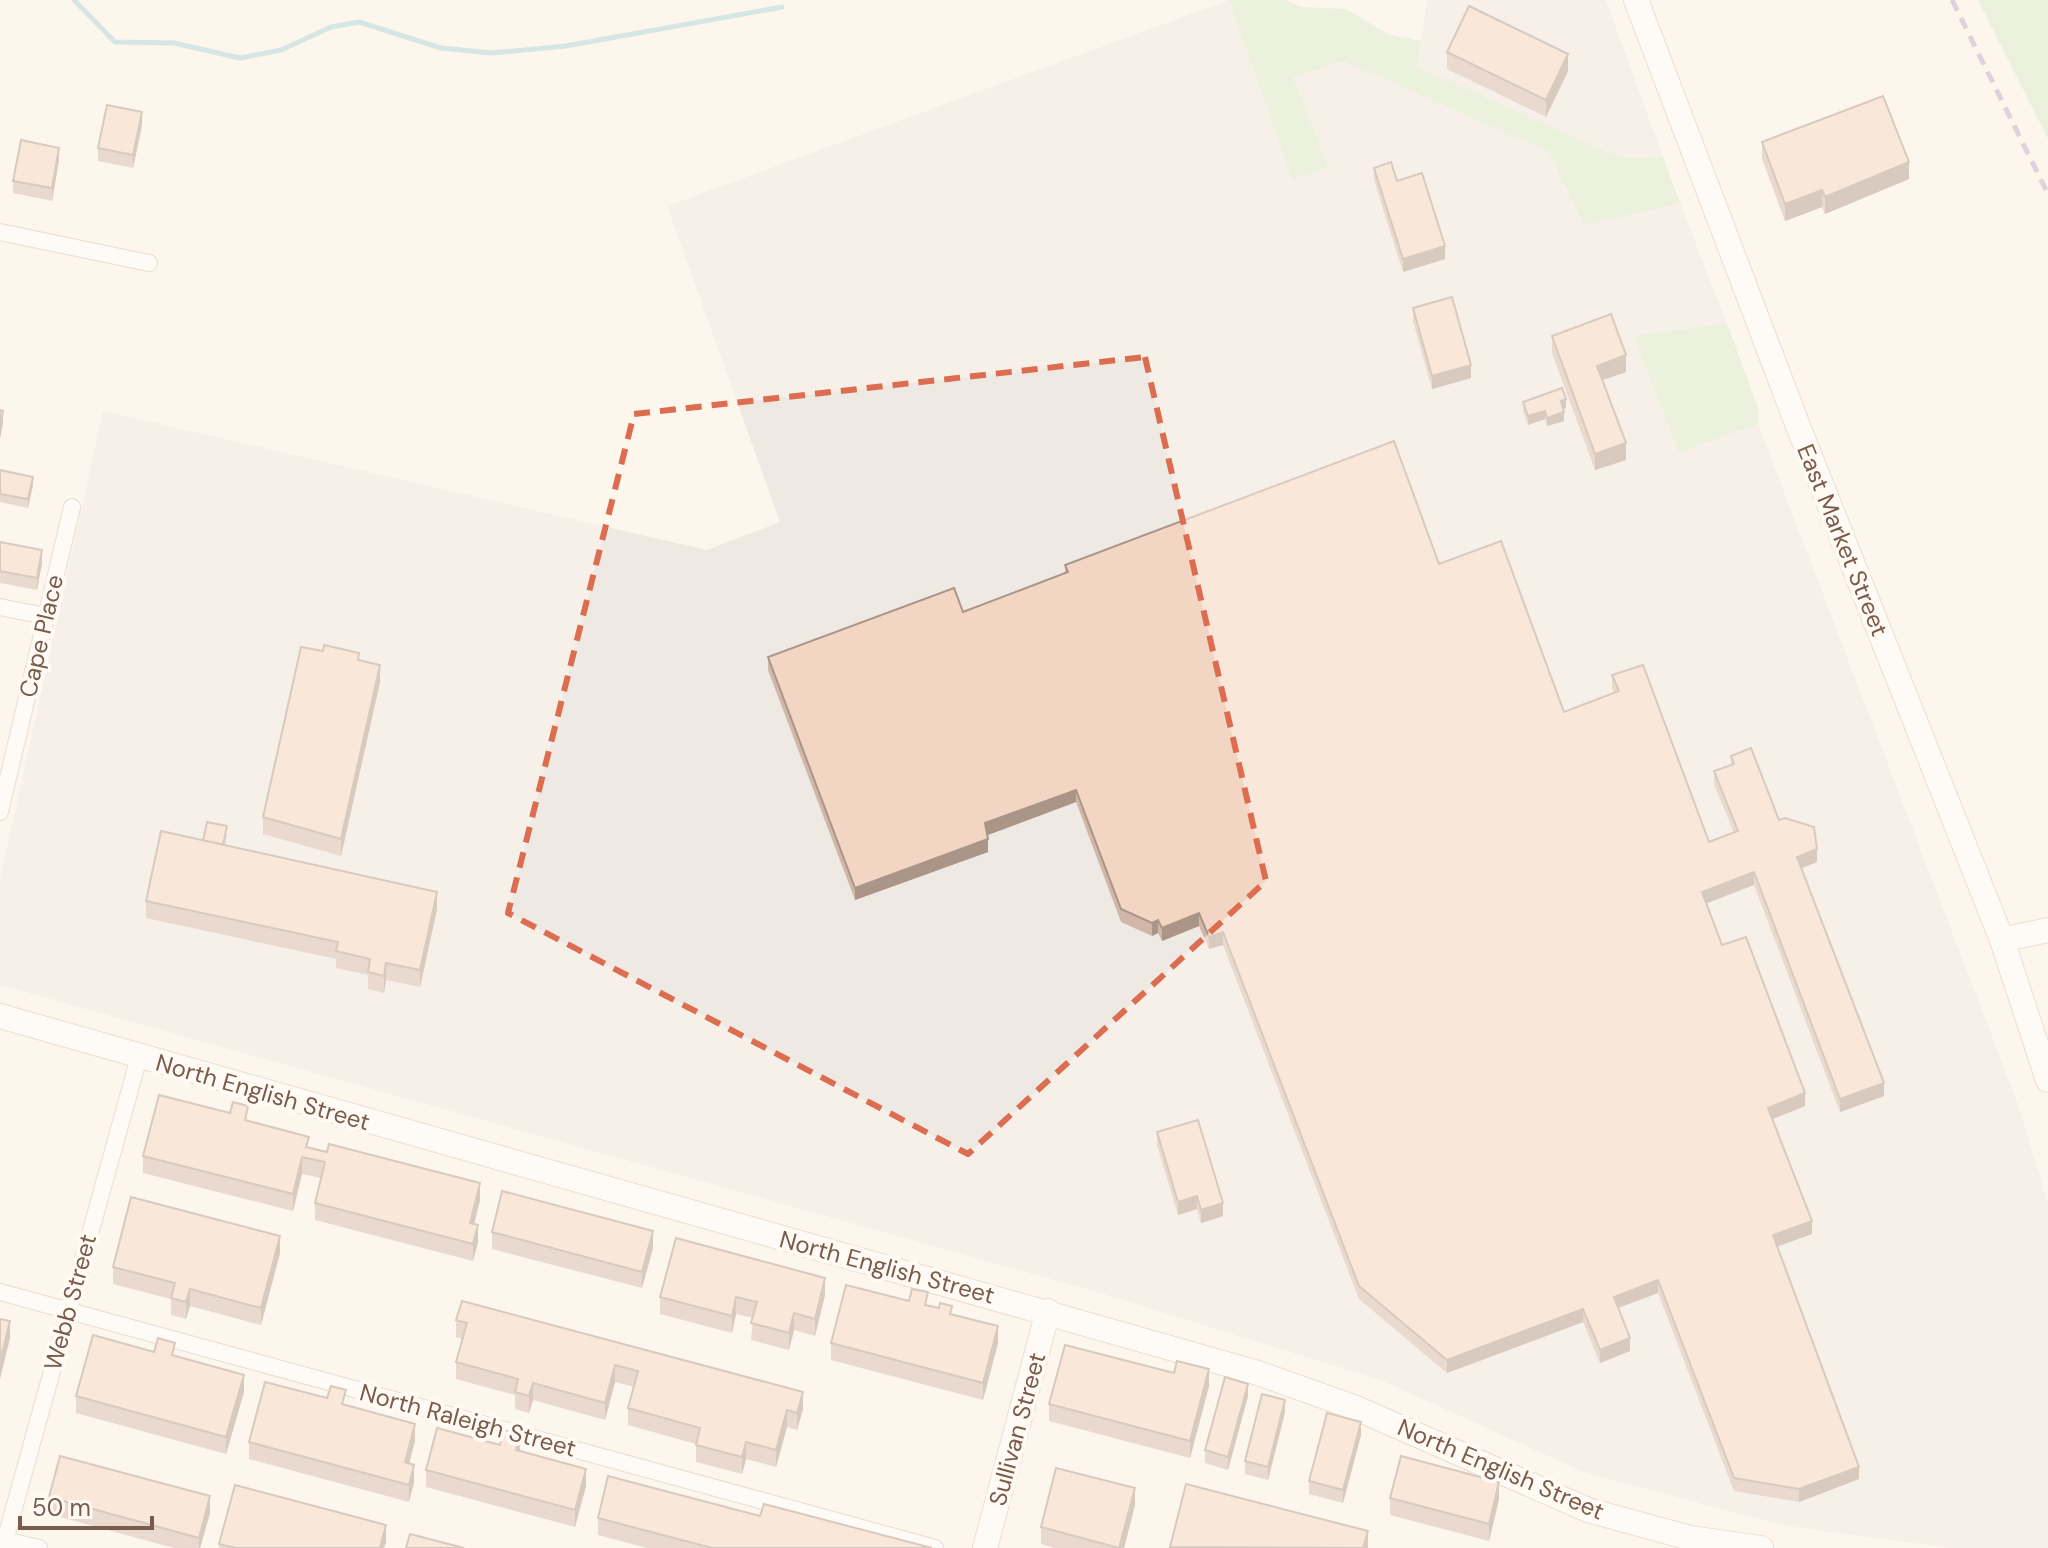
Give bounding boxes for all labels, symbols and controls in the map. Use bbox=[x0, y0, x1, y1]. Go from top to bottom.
street label: East Market Street bbox=[1790, 439, 1896, 641]
street label: Cape Place bbox=[12, 572, 70, 700]
street label: North English Street bbox=[152, 1047, 374, 1137]
street label: North English Street bbox=[776, 1223, 998, 1311]
street label: Webb Street bbox=[37, 1230, 103, 1374]
street label: Sullivan Street bbox=[982, 1349, 1052, 1509]
street label: North Raleigh Street bbox=[356, 1376, 580, 1464]
street label: North English Street bbox=[1393, 1411, 1609, 1527]
scale bar bbox=[20, 1480, 152, 1530]
text: 50 m bbox=[32, 1492, 91, 1523]

